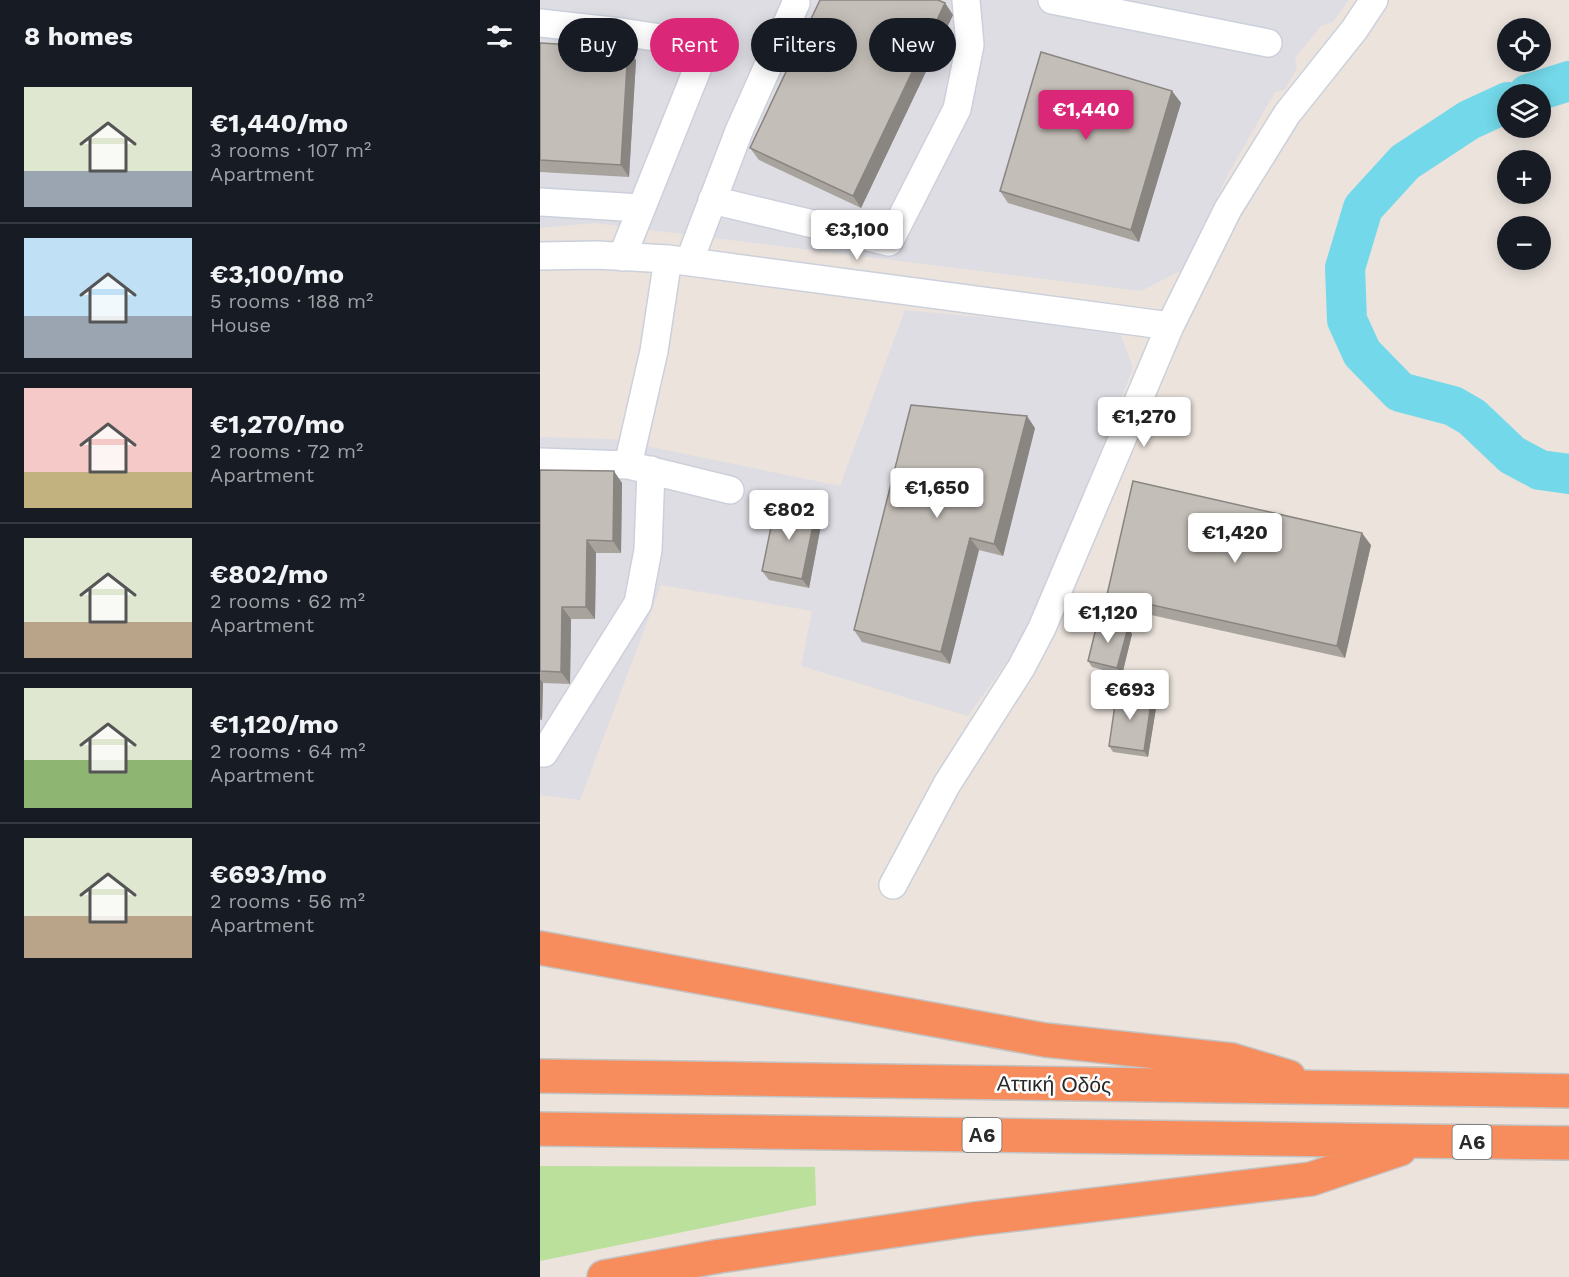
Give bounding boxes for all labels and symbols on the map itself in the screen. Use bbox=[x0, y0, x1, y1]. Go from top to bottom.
pin: €1,440 bbox=[1037, 90, 1135, 141]
pin: €3,100 bbox=[808, 210, 906, 261]
pin: €1,270 bbox=[1095, 397, 1193, 448]
pin: €1,650 bbox=[888, 468, 986, 519]
pin: €802 bbox=[753, 490, 825, 541]
pin: €1,420 bbox=[1186, 513, 1284, 564]
pin: €1,120 bbox=[1059, 593, 1157, 644]
pin: €693 bbox=[1094, 670, 1166, 721]
street label: Αττική Οδός bbox=[997, 1071, 1111, 1097]
road number: Α6 bbox=[962, 1118, 1002, 1152]
road number: Α6 bbox=[1452, 1125, 1492, 1159]

